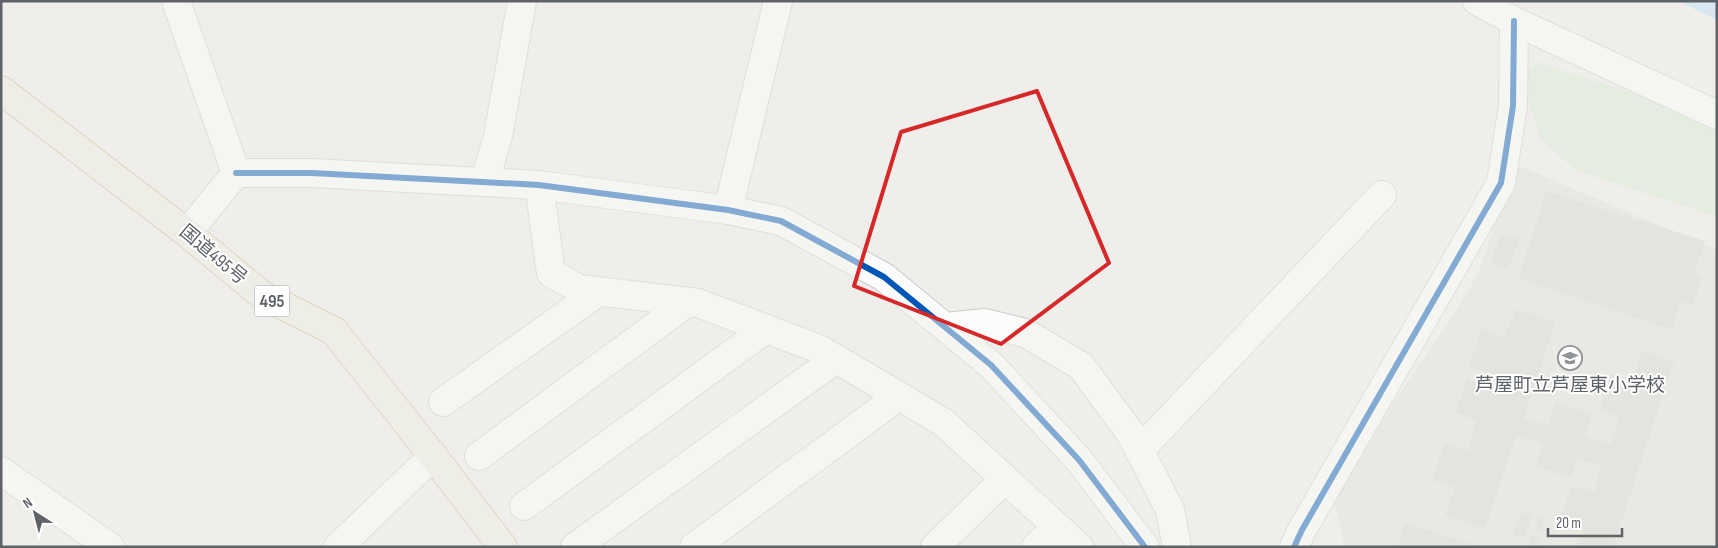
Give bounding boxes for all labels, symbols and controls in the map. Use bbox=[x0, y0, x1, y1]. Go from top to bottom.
street label: 国道495号 bbox=[175, 220, 251, 290]
road number: 495 bbox=[254, 286, 290, 316]
school or university icon: 芦屋町立芦屋東小学校 bbox=[1557, 345, 1583, 371]
place label: 芦屋町立芦屋東小学校 bbox=[1475, 374, 1665, 397]
north arrow bbox=[10, 488, 60, 538]
text: N bbox=[20, 494, 36, 512]
scale bar bbox=[1548, 506, 1622, 538]
text: 20 m bbox=[1556, 514, 1581, 533]

